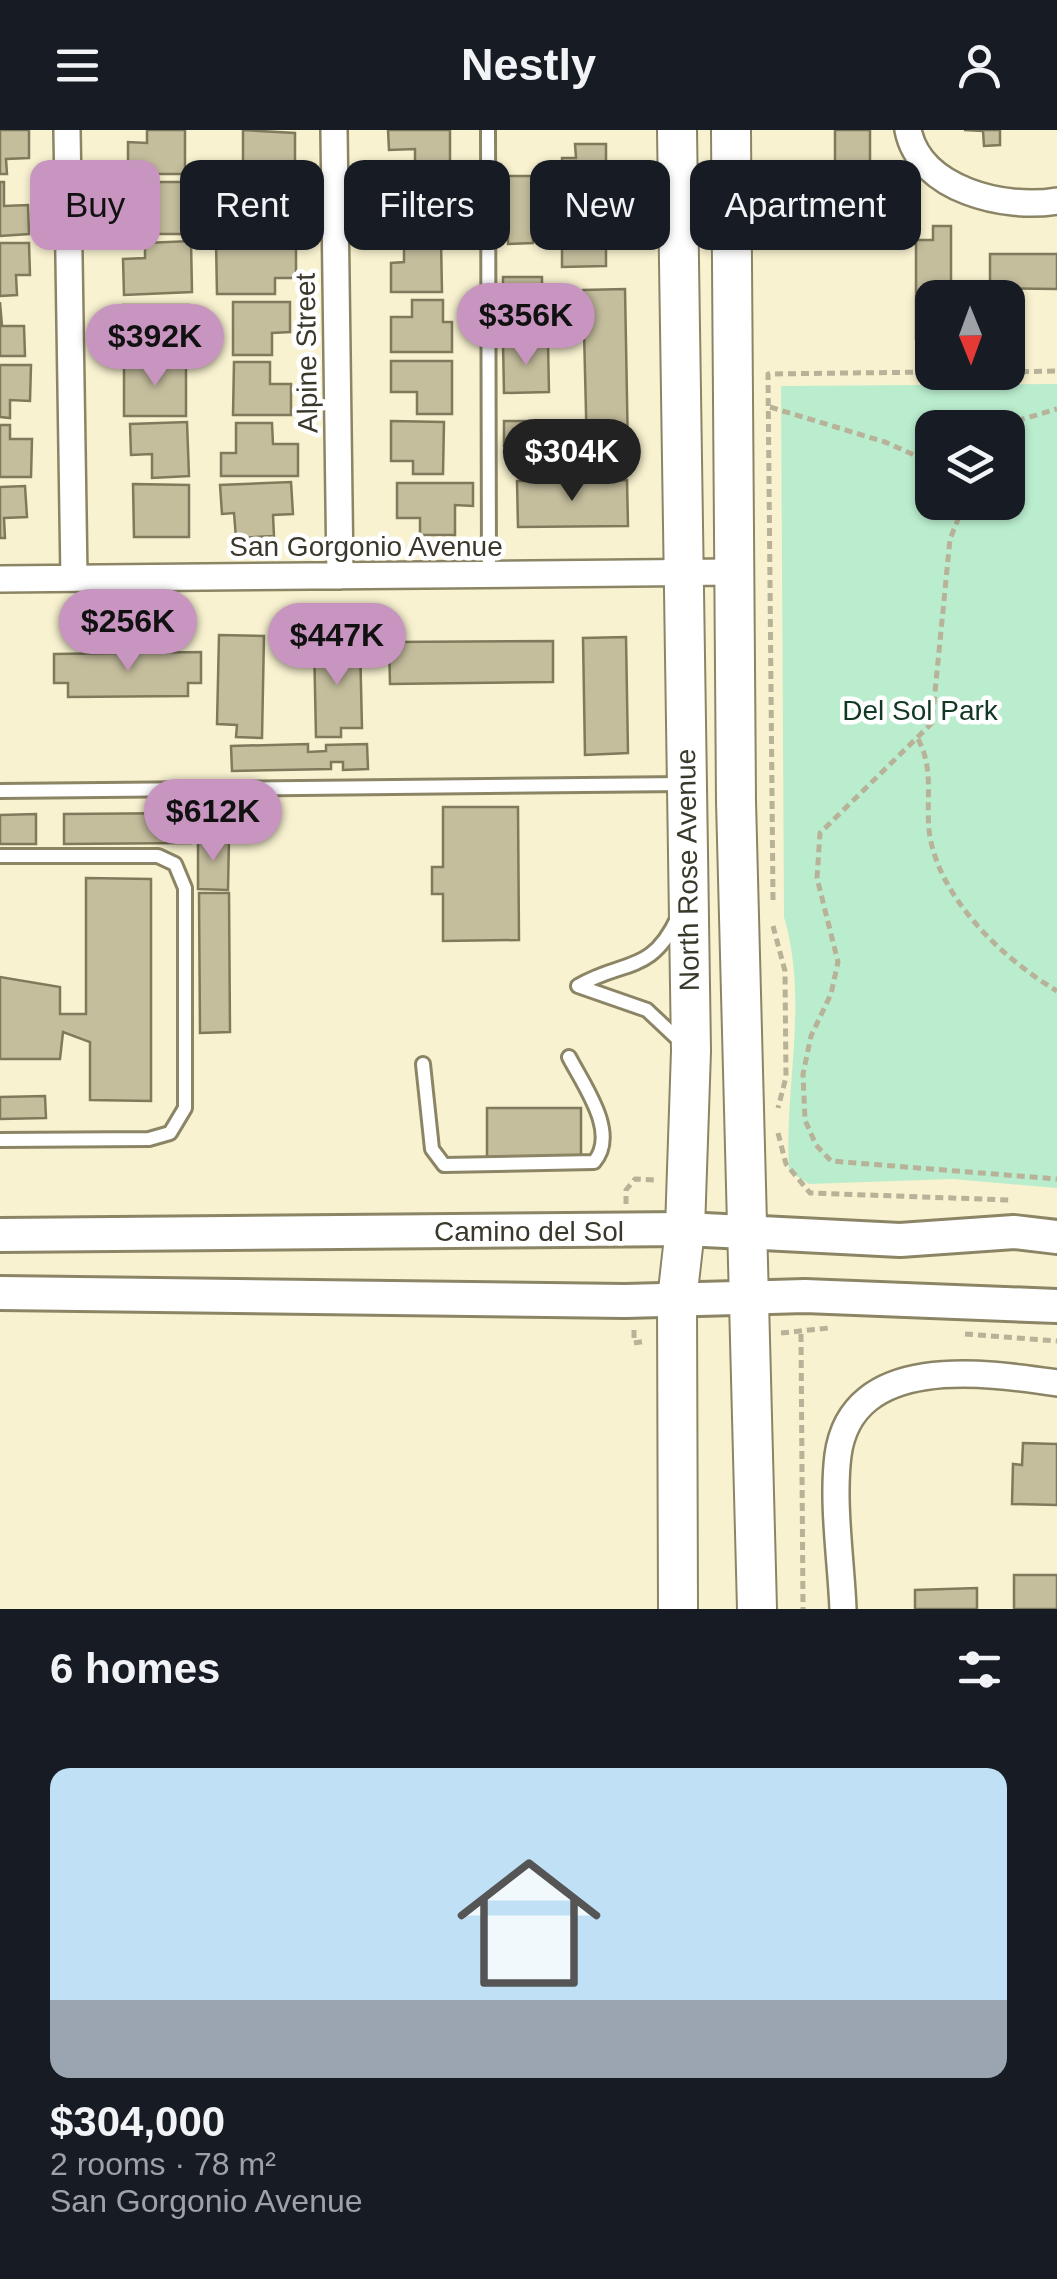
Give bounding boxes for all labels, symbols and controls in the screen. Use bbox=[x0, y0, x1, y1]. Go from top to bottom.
icon: menu bbox=[50, 38, 105, 93]
icon: person bbox=[952, 38, 1007, 93]
text: Nestly bbox=[461, 39, 596, 90]
chip: Buy bbox=[30, 160, 160, 250]
chip: Rent bbox=[180, 160, 324, 250]
chip: Filters bbox=[344, 160, 510, 250]
chip: New bbox=[530, 160, 670, 250]
chip: Apartment bbox=[690, 160, 921, 250]
street label: Alpine Street bbox=[290, 272, 323, 433]
north arrow bbox=[915, 280, 1025, 390]
map controls bbox=[915, 280, 1025, 520]
pin: $356K bbox=[456, 283, 596, 368]
text: $356K bbox=[479, 297, 573, 333]
pin: $392K bbox=[85, 304, 225, 389]
text: $392K bbox=[108, 318, 202, 354]
button: layers bbox=[915, 410, 1025, 520]
pin: $304K bbox=[502, 419, 642, 504]
text: $304K bbox=[525, 433, 619, 469]
street label: San Gorgonio Avenue bbox=[229, 531, 503, 562]
pin: $256K bbox=[58, 589, 198, 674]
text: $256K bbox=[81, 603, 175, 639]
pin: $447K bbox=[267, 603, 407, 688]
text: $447K bbox=[290, 617, 384, 653]
park label: Del Sol Park bbox=[842, 695, 999, 726]
street label: North Rose Avenue bbox=[670, 749, 705, 991]
pin: $612K bbox=[143, 779, 283, 864]
text: $612K bbox=[166, 793, 260, 829]
street label: Camino del Sol bbox=[434, 1216, 624, 1247]
icon: filters bbox=[952, 1642, 1007, 1697]
text: 6 homes bbox=[50, 1645, 220, 1692]
icon: home bbox=[439, 1833, 619, 2013]
text: $304,000 bbox=[50, 2098, 225, 2145]
text: 2 rooms · 78 m² bbox=[50, 2146, 276, 2182]
text: San Gorgonio Avenue bbox=[50, 2183, 363, 2219]

